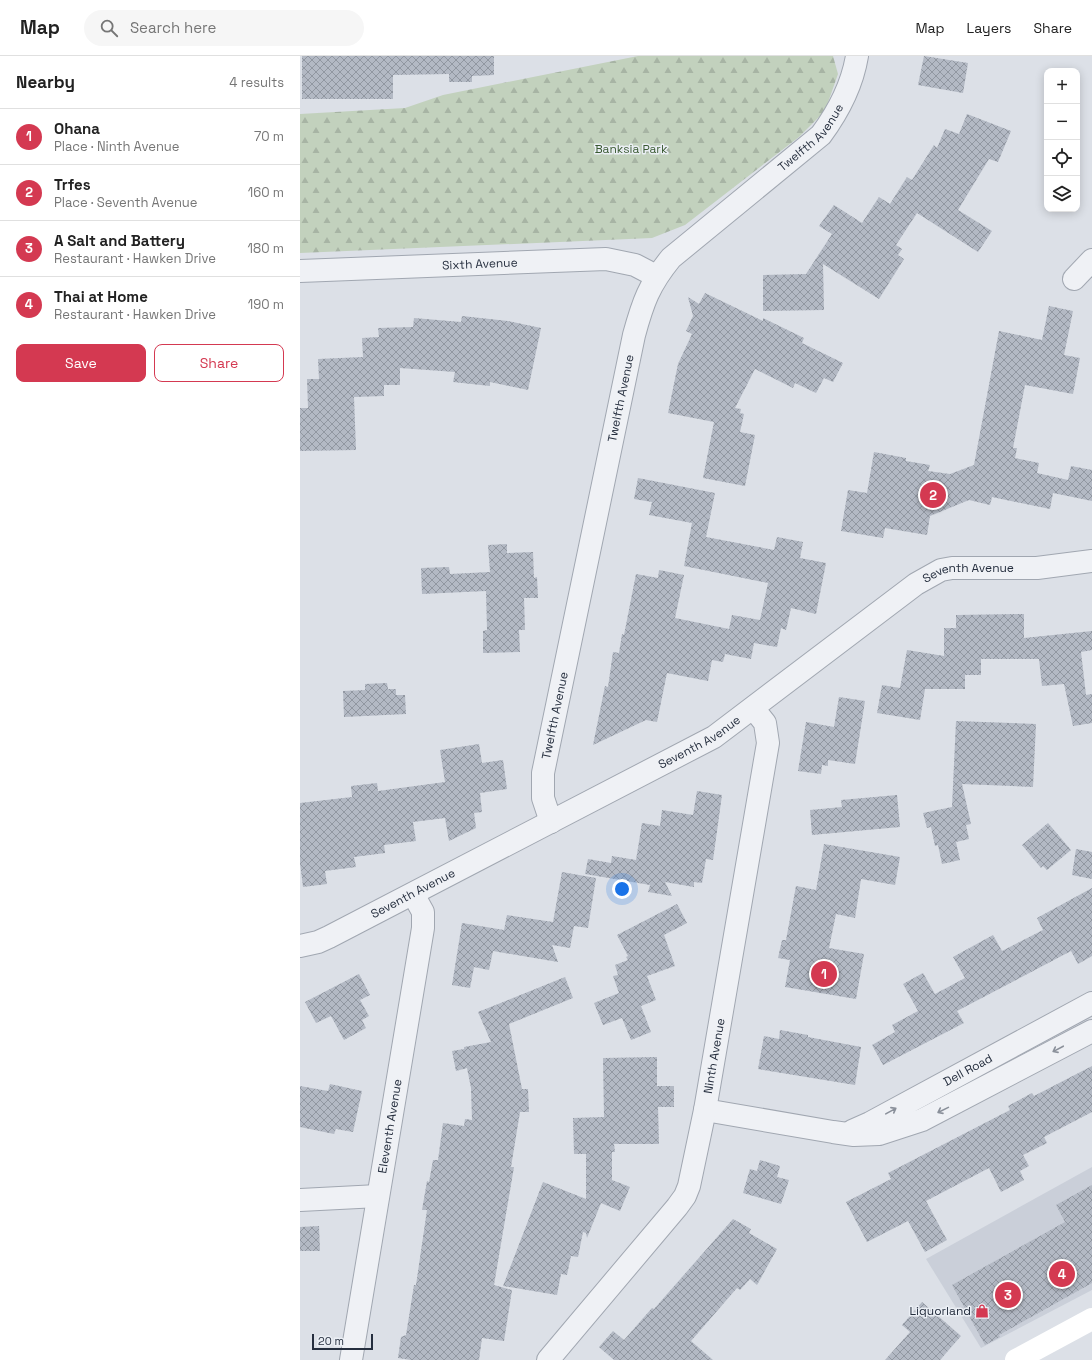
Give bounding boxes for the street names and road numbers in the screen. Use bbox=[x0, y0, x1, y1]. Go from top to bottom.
street label: Twelfth Avenue bbox=[775, 101, 847, 175]
street label: Sixth Avenue bbox=[442, 254, 518, 273]
street label: Twelfth Avenue bbox=[604, 353, 638, 444]
street label: Seventh Avenue bbox=[920, 560, 1014, 587]
street label: Twelfth Avenue bbox=[538, 670, 572, 761]
street label: Seventh Avenue bbox=[655, 712, 744, 773]
street label: Seventh Avenue bbox=[368, 865, 458, 922]
street label: Ninth Avenue bbox=[700, 1017, 729, 1095]
street label: Dell Road bbox=[941, 1050, 995, 1090]
street label: Eleventh Avenue bbox=[374, 1078, 406, 1175]

